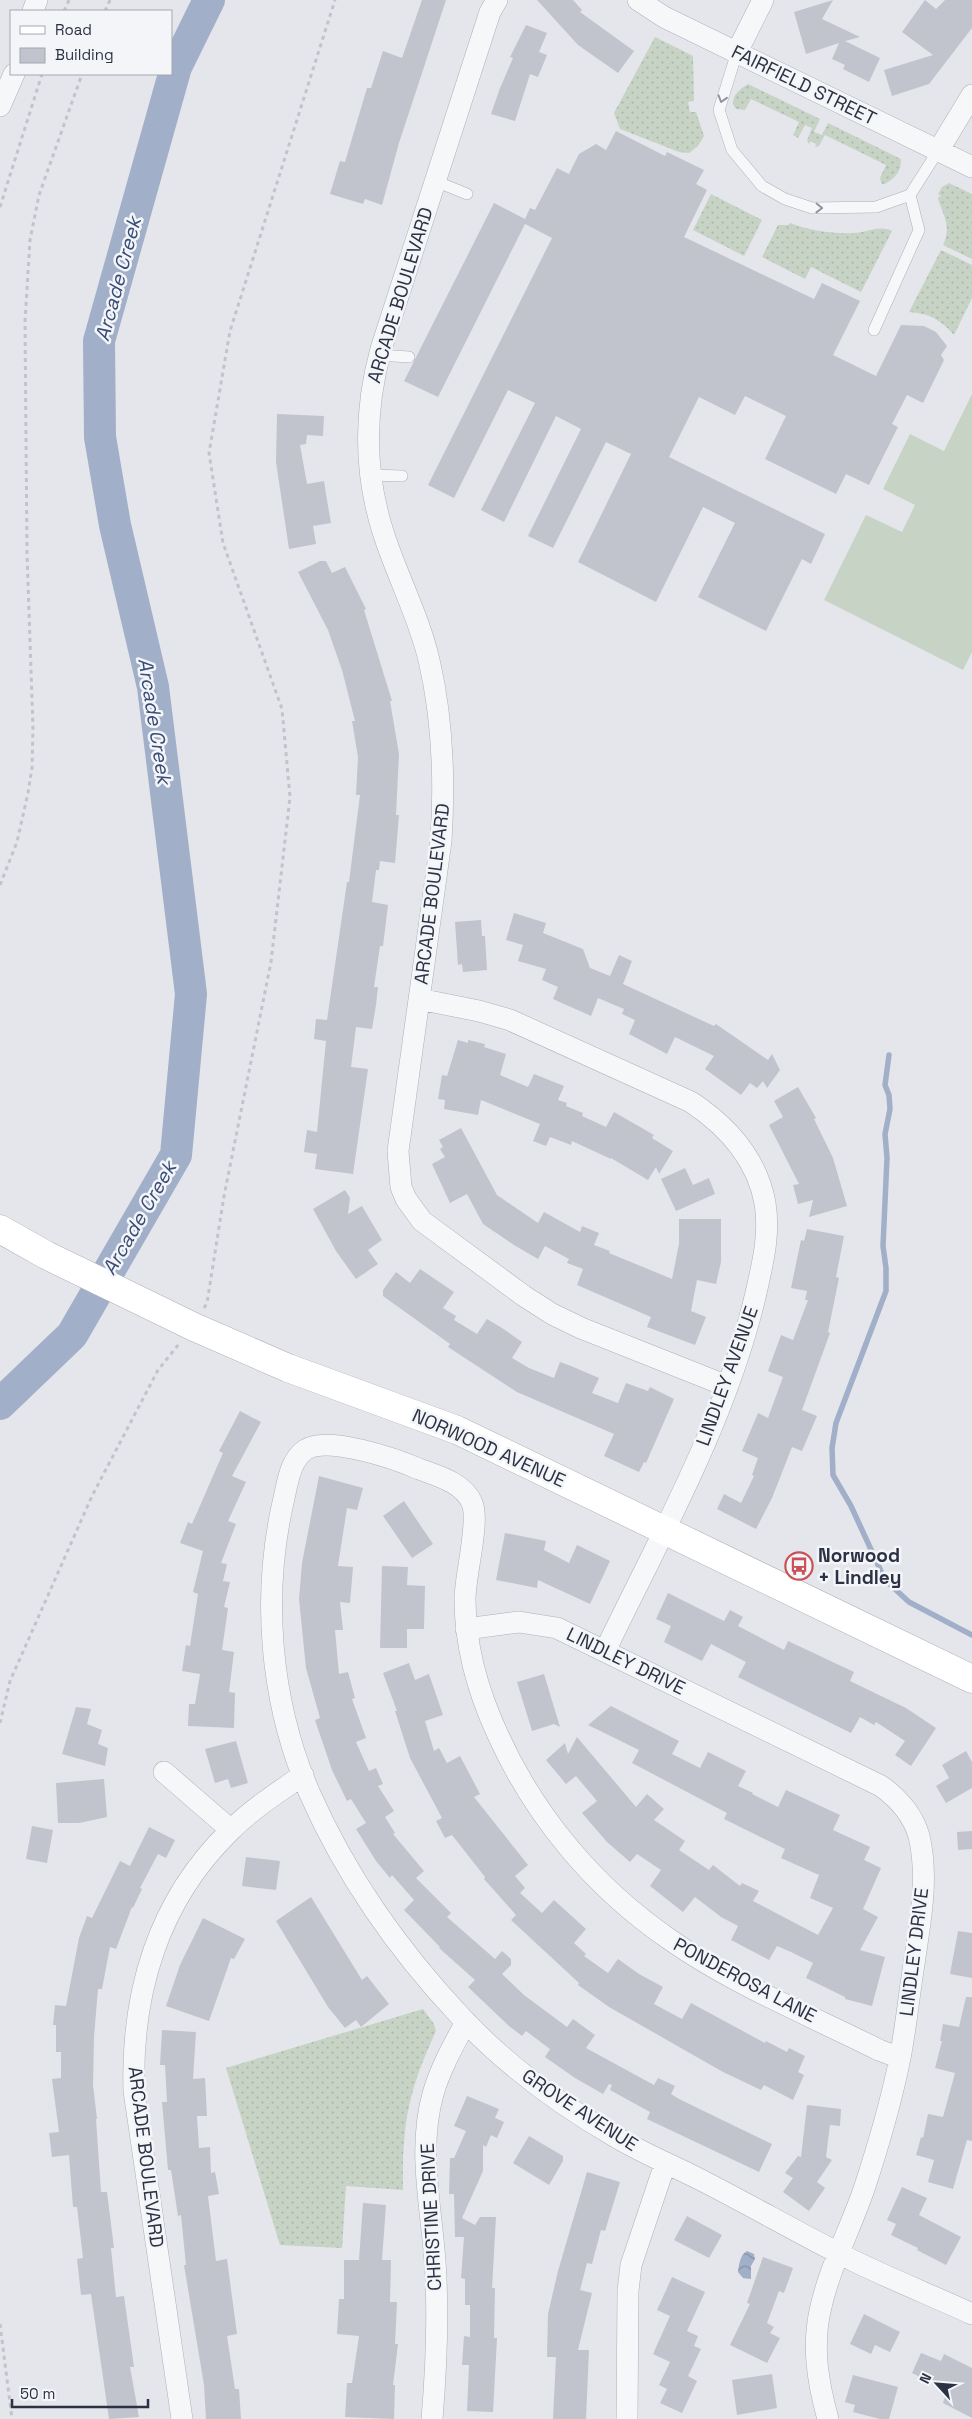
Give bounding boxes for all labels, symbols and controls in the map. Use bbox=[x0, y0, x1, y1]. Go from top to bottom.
legend bbox=[10, 10, 172, 75]
text: Road bbox=[55, 20, 92, 39]
street label: FAIRFIELD STREET bbox=[727, 39, 881, 131]
text: Building bbox=[55, 45, 114, 64]
one-way arrow bbox=[718, 94, 728, 103]
one-way arrow bbox=[816, 203, 824, 213]
street label: ARCADE BOULEVARD bbox=[361, 204, 439, 386]
water label: Arcade Creek bbox=[89, 212, 148, 344]
water label: Arcade Creek bbox=[132, 656, 178, 788]
street label: ARCADE BOULEVARD bbox=[408, 802, 456, 986]
water label: Arcade Creek bbox=[96, 1154, 183, 1280]
street label: LINDLEY AVENUE bbox=[690, 1303, 764, 1449]
street label: NORWOOD AVENUE bbox=[408, 1403, 570, 1493]
place label: Norwood + Lindley bbox=[818, 1543, 902, 1590]
bus stop icon: Norwood + Lindley bbox=[784, 1551, 814, 1581]
street label: LINDLEY DRIVE bbox=[562, 1621, 690, 1701]
street label: LINDLEY DRIVE bbox=[894, 1886, 934, 2018]
street label: PONDEROSA LANE bbox=[669, 1932, 821, 2028]
street label: GROVE AVENUE bbox=[517, 2063, 643, 2157]
street label: ARCADE BOULEVARD bbox=[122, 2065, 170, 2249]
street label: CHRISTINE DRIVE bbox=[415, 2142, 447, 2292]
north arrow bbox=[912, 2359, 962, 2409]
text: N bbox=[915, 2370, 935, 2386]
scale bar bbox=[12, 2376, 149, 2408]
text: 50 m bbox=[20, 2384, 55, 2403]

